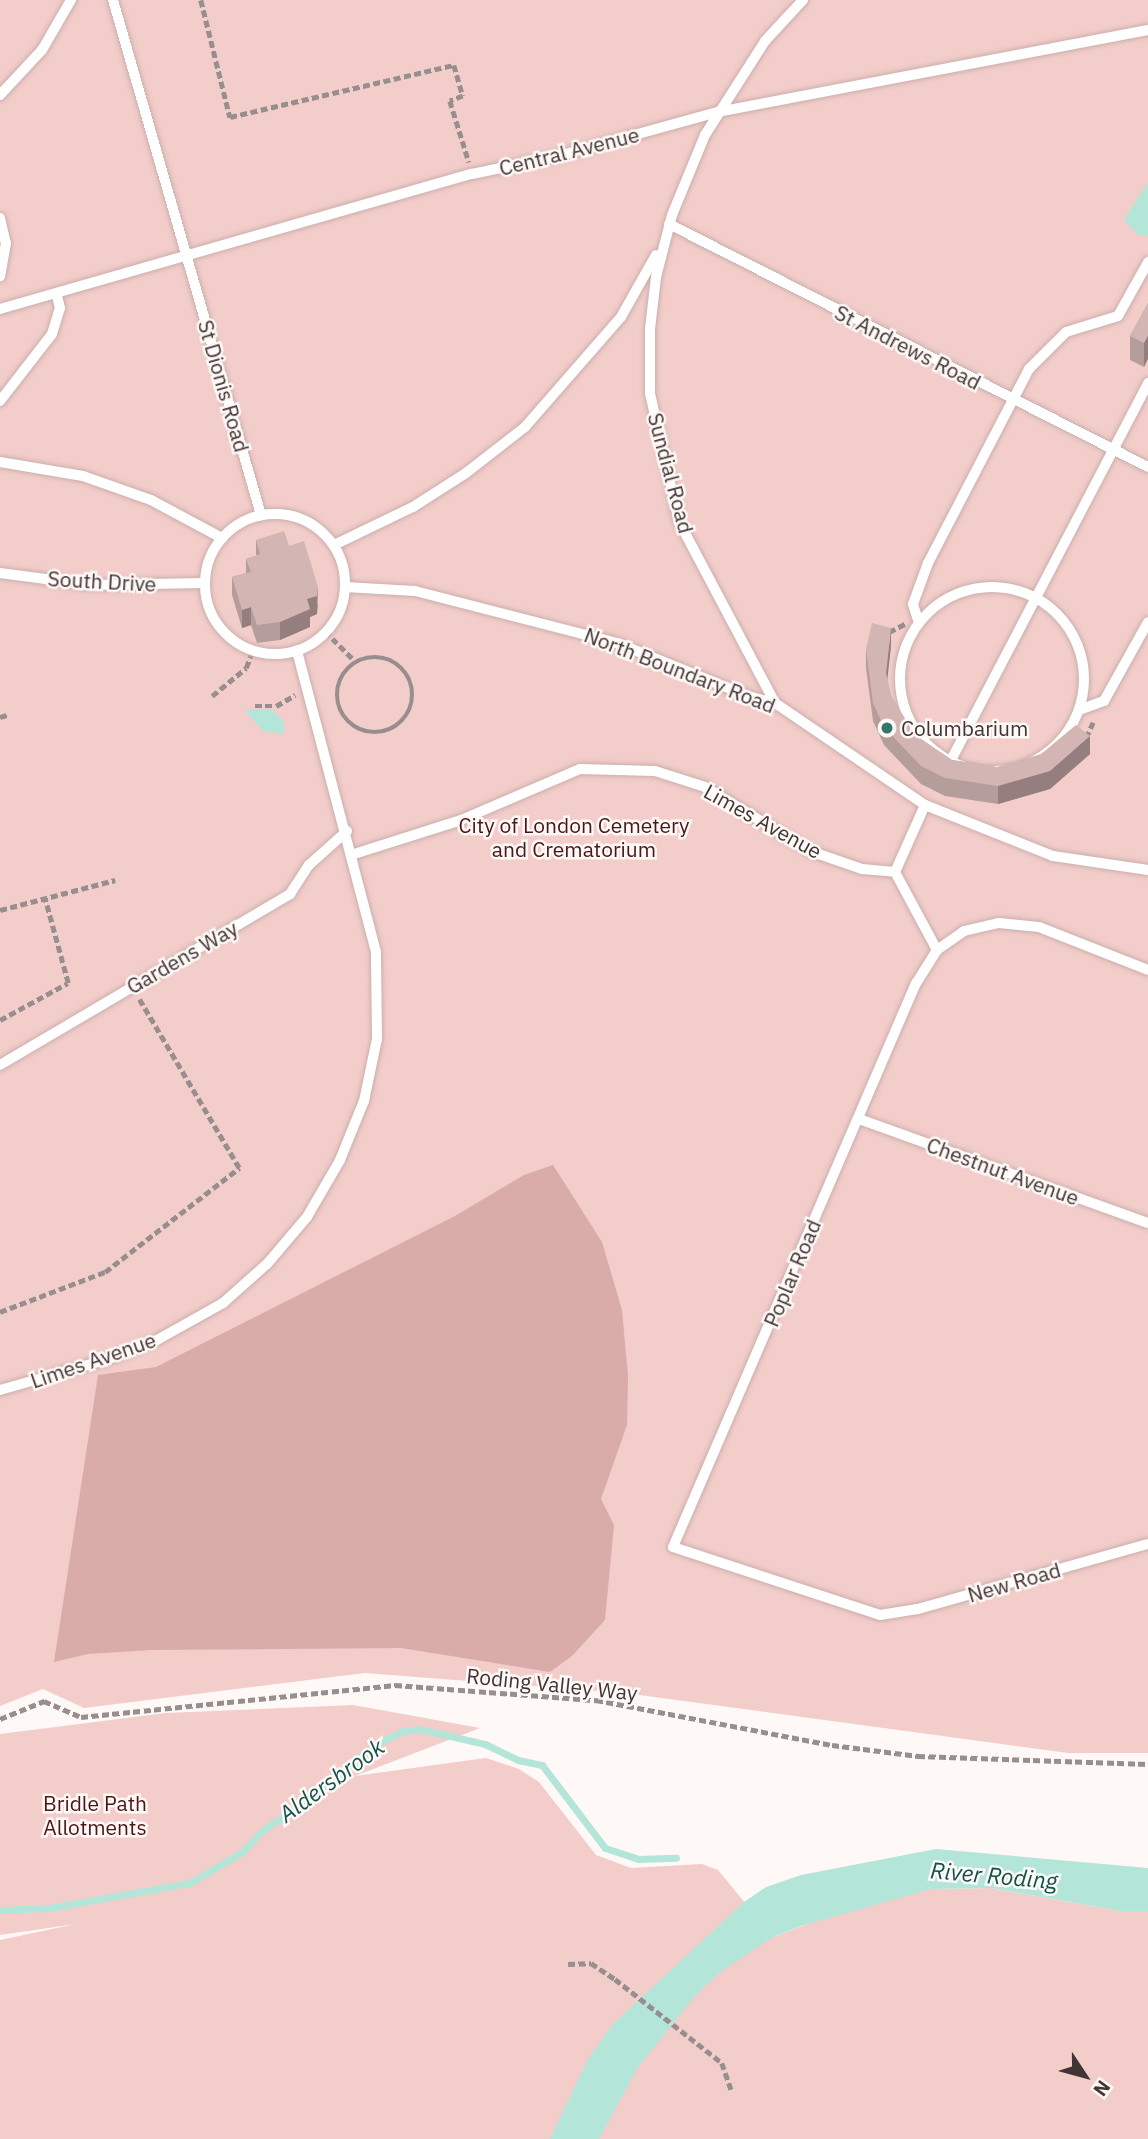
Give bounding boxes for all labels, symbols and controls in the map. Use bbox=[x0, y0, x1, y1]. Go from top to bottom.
street label: Central Avenue bbox=[496, 121, 642, 181]
street label: St Andrews Road bbox=[831, 299, 985, 395]
street label: St Dionis Road bbox=[193, 317, 255, 455]
street label: Sundial Road bbox=[643, 410, 699, 536]
street label: South Drive bbox=[47, 566, 157, 596]
street label: North Boundary Road bbox=[581, 622, 779, 718]
place label: Columbarium bbox=[901, 715, 1028, 741]
marker: Columbarium bbox=[879, 720, 895, 736]
street label: Limes Avenue bbox=[700, 778, 826, 864]
park label: City of London Cemetery and Crematorium bbox=[459, 812, 689, 862]
street label: Gardens Way bbox=[122, 915, 242, 999]
street label: Chestnut Avenue bbox=[923, 1132, 1083, 1210]
street label: Poplar Road bbox=[758, 1216, 826, 1330]
street label: Limes Avenue bbox=[27, 1327, 159, 1393]
street label: New Road bbox=[965, 1557, 1063, 1607]
street label: Roding Valley Way bbox=[465, 1662, 639, 1706]
water label: Aldersbrook bbox=[273, 1733, 389, 1827]
park label: Bridle Path Allotments bbox=[43, 1790, 147, 1840]
water label: River Roding bbox=[929, 1856, 1059, 1894]
north arrow bbox=[1050, 2041, 1120, 2111]
text: N bbox=[1088, 2076, 1116, 2101]

